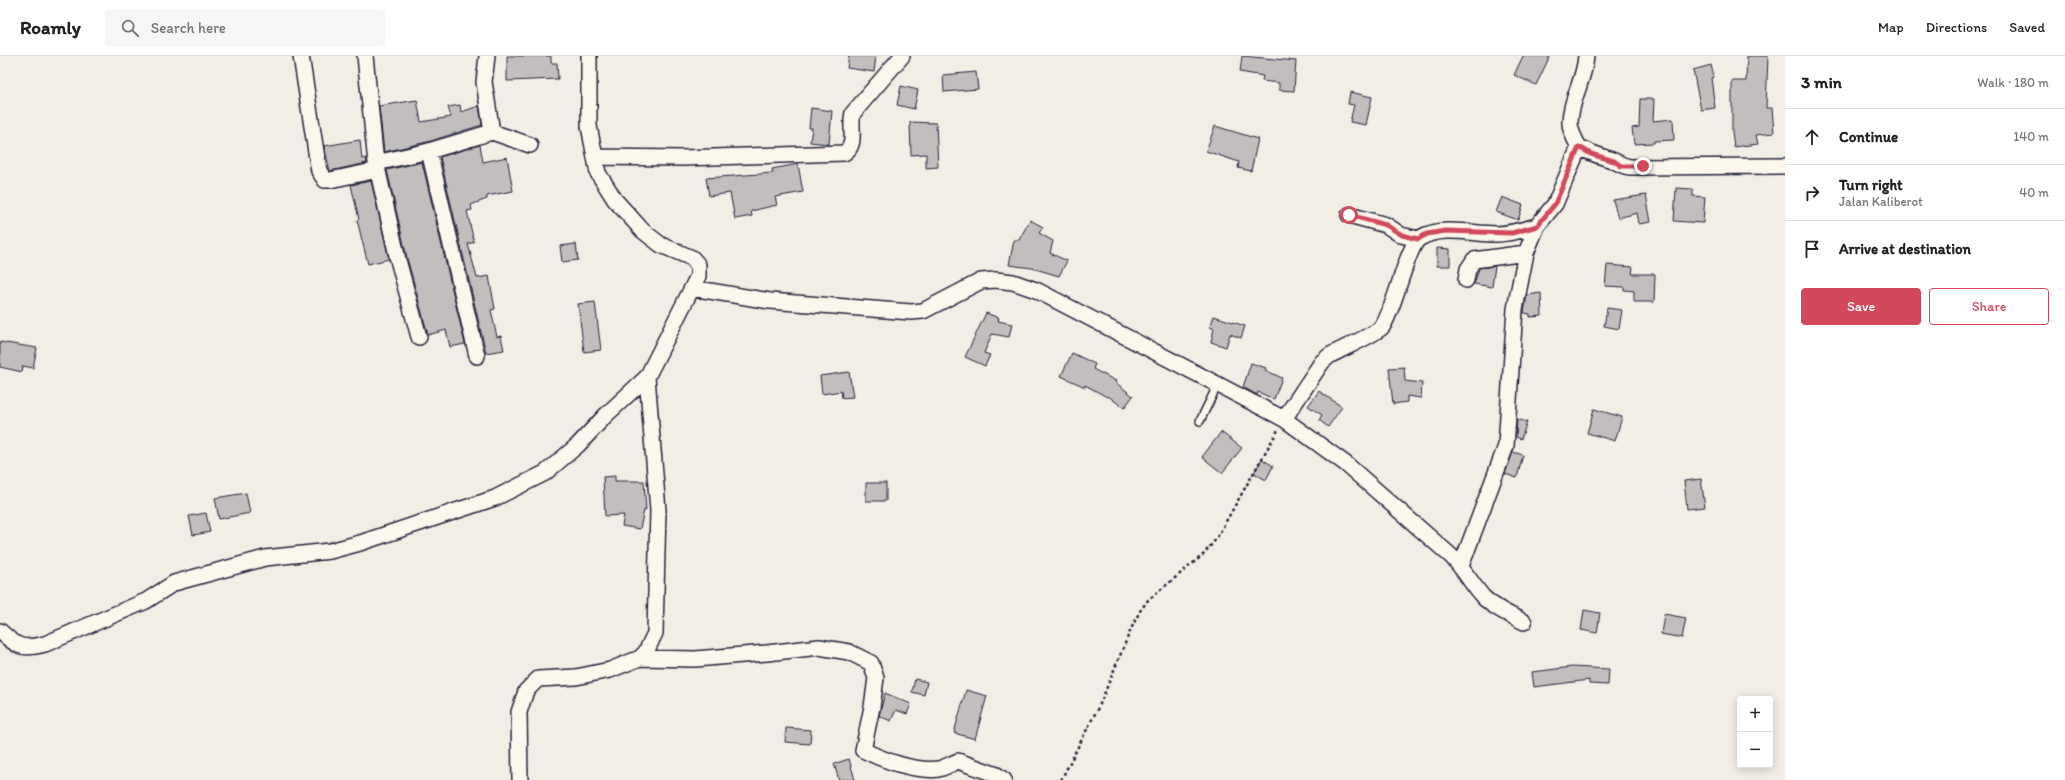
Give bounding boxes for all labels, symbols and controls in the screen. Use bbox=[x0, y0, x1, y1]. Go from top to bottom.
search box bbox=[105, 10, 385, 46]
text: Roamly bbox=[20, 16, 81, 39]
icon: search bbox=[119, 17, 141, 39]
text: Search here bbox=[151, 19, 226, 37]
text: Map bbox=[1878, 19, 1904, 36]
text: Directions bbox=[1926, 19, 1987, 36]
text: Saved bbox=[2009, 19, 2045, 36]
text: 3 min bbox=[1801, 72, 1842, 92]
text: Walk · 180 m bbox=[1977, 75, 2049, 90]
icon: ahead bbox=[1801, 126, 1823, 148]
text: Continue bbox=[1839, 128, 1898, 146]
text: 140 m bbox=[2013, 129, 2049, 144]
route end bbox=[1634, 157, 1652, 175]
text: Turn right bbox=[1839, 176, 1903, 194]
icon: right bbox=[1801, 182, 1823, 204]
text: 40 m bbox=[2019, 185, 2049, 200]
text: Jalan Kaliberot bbox=[1839, 194, 1923, 209]
route start bbox=[1340, 206, 1358, 224]
icon: arrive bbox=[1801, 238, 1823, 260]
text: Arrive at destination bbox=[1839, 240, 1971, 258]
button: Save bbox=[1801, 288, 1921, 325]
button: Share bbox=[1929, 288, 2049, 325]
map controls bbox=[1737, 696, 1773, 768]
button: + bbox=[1737, 696, 1773, 732]
button: − bbox=[1737, 732, 1773, 768]

